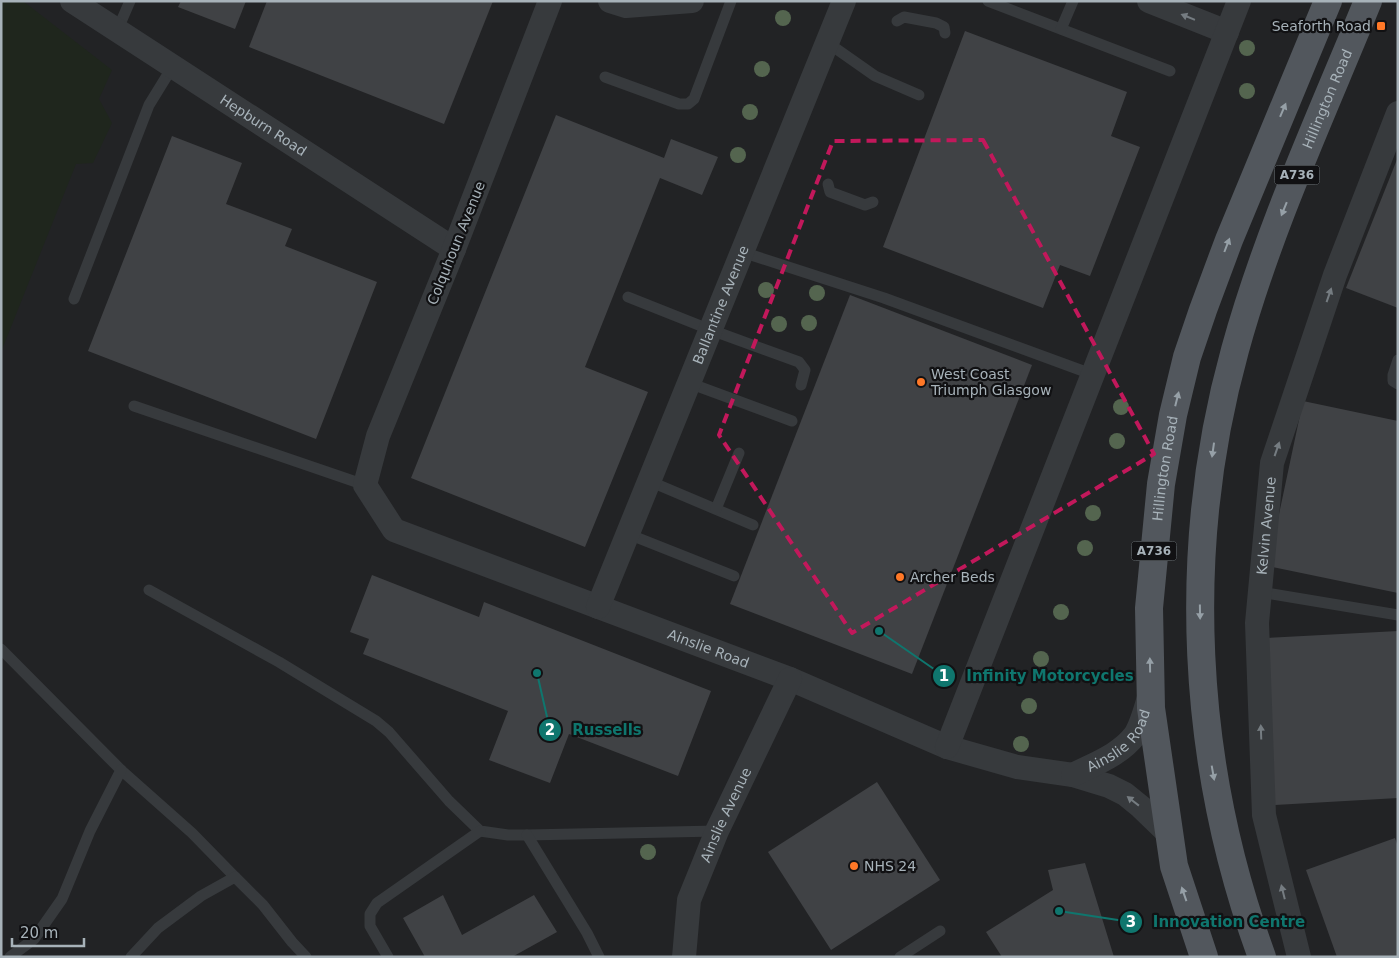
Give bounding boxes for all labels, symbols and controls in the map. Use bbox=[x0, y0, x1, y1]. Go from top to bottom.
one-way arrow bbox=[1180, 13, 1195, 21]
place label: Seaforth Road bbox=[1272, 18, 1371, 34]
marker: Seaforth Road bbox=[1375, 20, 1387, 32]
street label: Hillington Road bbox=[1299, 47, 1355, 151]
street label: Hepburn Road bbox=[217, 91, 309, 159]
one-way arrow bbox=[1279, 103, 1287, 117]
road number: A736 bbox=[1274, 166, 1320, 184]
street label: Colquhoun Avenue bbox=[424, 179, 488, 307]
one-way arrow bbox=[1279, 201, 1287, 216]
one-way arrow bbox=[1223, 237, 1231, 252]
street label: Ballantine Avenue bbox=[689, 243, 752, 367]
one-way arrow bbox=[1325, 287, 1333, 302]
place label: West Coast Triumph Glasgow bbox=[930, 366, 1051, 398]
marker: West Coast Triumph Glasgow bbox=[915, 376, 927, 388]
one-way arrow bbox=[1173, 392, 1181, 407]
street label: Hillington Road bbox=[1149, 415, 1181, 522]
one-way arrow bbox=[1273, 441, 1281, 456]
one-way arrow bbox=[1208, 442, 1216, 458]
street label: Kelvin Avenue bbox=[1254, 476, 1279, 576]
road number: A736 bbox=[1132, 542, 1176, 560]
place label: Archer Beds bbox=[910, 569, 995, 585]
marker: Archer Beds bbox=[894, 571, 906, 583]
one-way arrow bbox=[1197, 604, 1205, 620]
street label: Ainslie Road bbox=[666, 626, 751, 671]
one-way arrow bbox=[1146, 656, 1154, 672]
callout: Infinity Motorcycles bbox=[932, 661, 1144, 691]
text: 1 bbox=[939, 667, 949, 685]
text: Infinity Motorcycles bbox=[966, 667, 1134, 685]
street label: Ainslie Road bbox=[1084, 707, 1153, 775]
callout: Russells bbox=[537, 715, 652, 745]
text: 2 bbox=[545, 721, 555, 739]
text: Russells bbox=[572, 721, 642, 739]
one-way arrow bbox=[1256, 724, 1264, 740]
street label: Ainslie Avenue bbox=[697, 765, 754, 865]
one-way arrow bbox=[1210, 766, 1218, 782]
one-way arrow bbox=[1126, 796, 1140, 806]
place label: NHS 24 bbox=[864, 858, 916, 874]
marker: NHS 24 bbox=[848, 860, 860, 872]
one-way arrow bbox=[1279, 885, 1287, 900]
one-way arrow bbox=[1180, 886, 1187, 901]
callout: Innovation Centre bbox=[1118, 907, 1315, 937]
text: 3 bbox=[1126, 913, 1136, 931]
text: Innovation Centre bbox=[1153, 913, 1305, 931]
scale bar bbox=[12, 916, 85, 948]
text: 20 m bbox=[20, 924, 58, 942]

